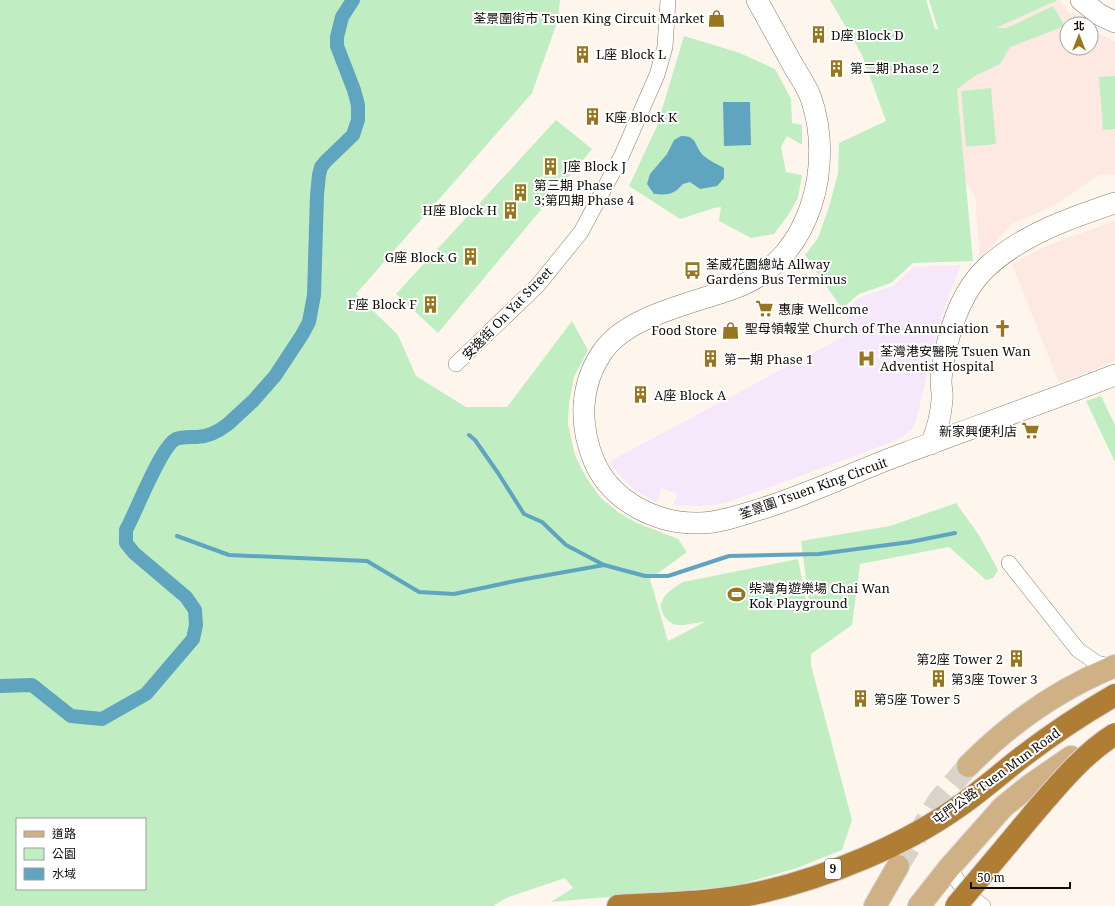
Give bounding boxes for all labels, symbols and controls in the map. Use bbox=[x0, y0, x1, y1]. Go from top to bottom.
shop icon: 荃景圍街市 Tsuen King Circuit Market bbox=[707, 8, 727, 28]
place label: 荃景圍街市 Tsuen King Circuit Market bbox=[473, 9, 704, 27]
north arrow bbox=[1059, 16, 1099, 56]
text: 北 bbox=[1074, 18, 1085, 33]
building icon: D座 Block D bbox=[808, 25, 828, 45]
place label: D座 Block D bbox=[831, 26, 904, 44]
building icon: L座 Block L bbox=[573, 44, 593, 64]
place label: L座 Block L bbox=[596, 45, 666, 63]
building icon: 第二期 Phase 2 bbox=[827, 58, 847, 78]
place label: 第二期 Phase 2 bbox=[850, 59, 939, 77]
building icon: K座 Block K bbox=[582, 107, 602, 127]
place label: K座 Block K bbox=[605, 108, 678, 126]
building icon: J座 Block J bbox=[540, 156, 560, 176]
place label: J座 Block J bbox=[562, 157, 626, 175]
place label: 第三期 Phase 3;第四期 Phase 4 bbox=[534, 176, 635, 209]
building icon: 第三期 Phase 3;第四期 Phase 4 bbox=[511, 182, 531, 202]
building icon: H座 Block H bbox=[500, 200, 520, 220]
place label: H座 Block H bbox=[423, 201, 497, 219]
building icon: G座 Block G bbox=[460, 247, 480, 267]
place label: G座 Block G bbox=[385, 248, 458, 266]
place label: 荃威花園總站 Allway Gardens Bus Terminus bbox=[706, 255, 847, 288]
bus stop icon: 荃威花園總站 Allway Gardens Bus Terminus bbox=[683, 261, 703, 281]
street label: 安逸街 On Yat Street bbox=[458, 262, 556, 363]
building icon: F座 Block F bbox=[420, 294, 440, 314]
place label: F座 Block F bbox=[348, 295, 417, 313]
supermarket icon: 惠康 Wellcome bbox=[755, 299, 775, 319]
place label: 惠康 Wellcome bbox=[778, 300, 868, 318]
church icon: 聖母領報堂 Church of The Annunciation bbox=[992, 318, 1012, 338]
place label: 聖母領報堂 Church of The Annunciation bbox=[745, 319, 990, 337]
shop icon: Food Store bbox=[720, 320, 740, 340]
place label: Food Store bbox=[651, 321, 717, 339]
place label: 荃灣港安醫院 Tsuen Wan Adventist Hospital bbox=[880, 342, 1031, 375]
hospital icon: 荃灣港安醫院 Tsuen Wan Adventist Hospital bbox=[857, 348, 877, 368]
building icon: 第一期 Phase 1 bbox=[701, 349, 721, 369]
place label: 第一期 Phase 1 bbox=[724, 350, 813, 368]
building icon: A座 Block A bbox=[631, 385, 651, 405]
place label: A座 Block A bbox=[654, 386, 727, 404]
supermarket icon: 新家興便利店 bbox=[1020, 421, 1040, 441]
place label: 新家興便利店 bbox=[939, 422, 1017, 440]
street label: 荃景圍 Tsuen King Circuit bbox=[736, 453, 890, 523]
place label: 柴灣角遊樂場 Chai Wan Kok Playground bbox=[749, 579, 890, 612]
sports icon: 柴灣角遊樂場 Chai Wan Kok Playground bbox=[726, 585, 746, 605]
building icon: 第2座 Tower 2 bbox=[1006, 649, 1026, 669]
place label: 第2座 Tower 2 bbox=[917, 650, 1003, 668]
building icon: 第3座 Tower 3 bbox=[928, 669, 948, 689]
place label: 第3座 Tower 3 bbox=[951, 670, 1037, 688]
building icon: 第5座 Tower 5 bbox=[851, 689, 871, 709]
place label: 第5座 Tower 5 bbox=[874, 690, 960, 708]
street label: 屯門公路 Tuen Mun Road bbox=[928, 723, 1064, 829]
legend bbox=[16, 818, 146, 890]
text: 道路 bbox=[52, 825, 76, 842]
text: 公園 bbox=[52, 845, 76, 862]
road number: 9 bbox=[825, 859, 841, 879]
scale bar bbox=[971, 864, 1070, 890]
text: 水域 bbox=[52, 865, 76, 882]
text: 50 m bbox=[977, 869, 1005, 886]

